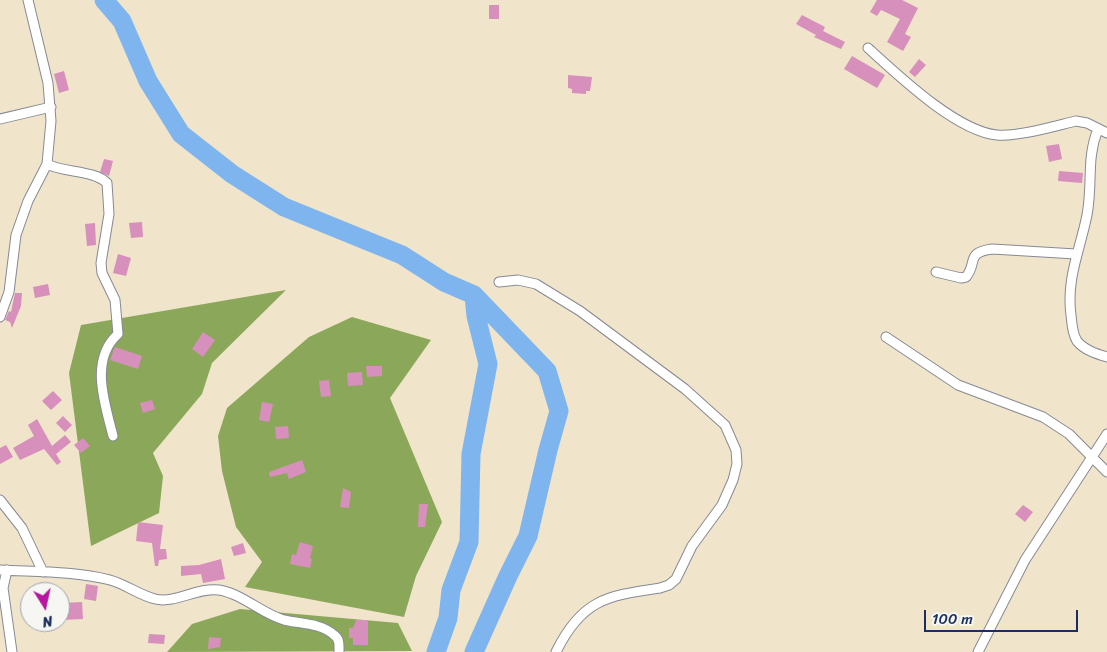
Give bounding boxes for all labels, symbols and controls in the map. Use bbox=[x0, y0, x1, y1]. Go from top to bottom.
north arrow bbox=[20, 582, 70, 632]
scale bar bbox=[927, 600, 1081, 632]
text: 100 m bbox=[932, 606, 973, 632]
text: N bbox=[41, 608, 54, 634]

